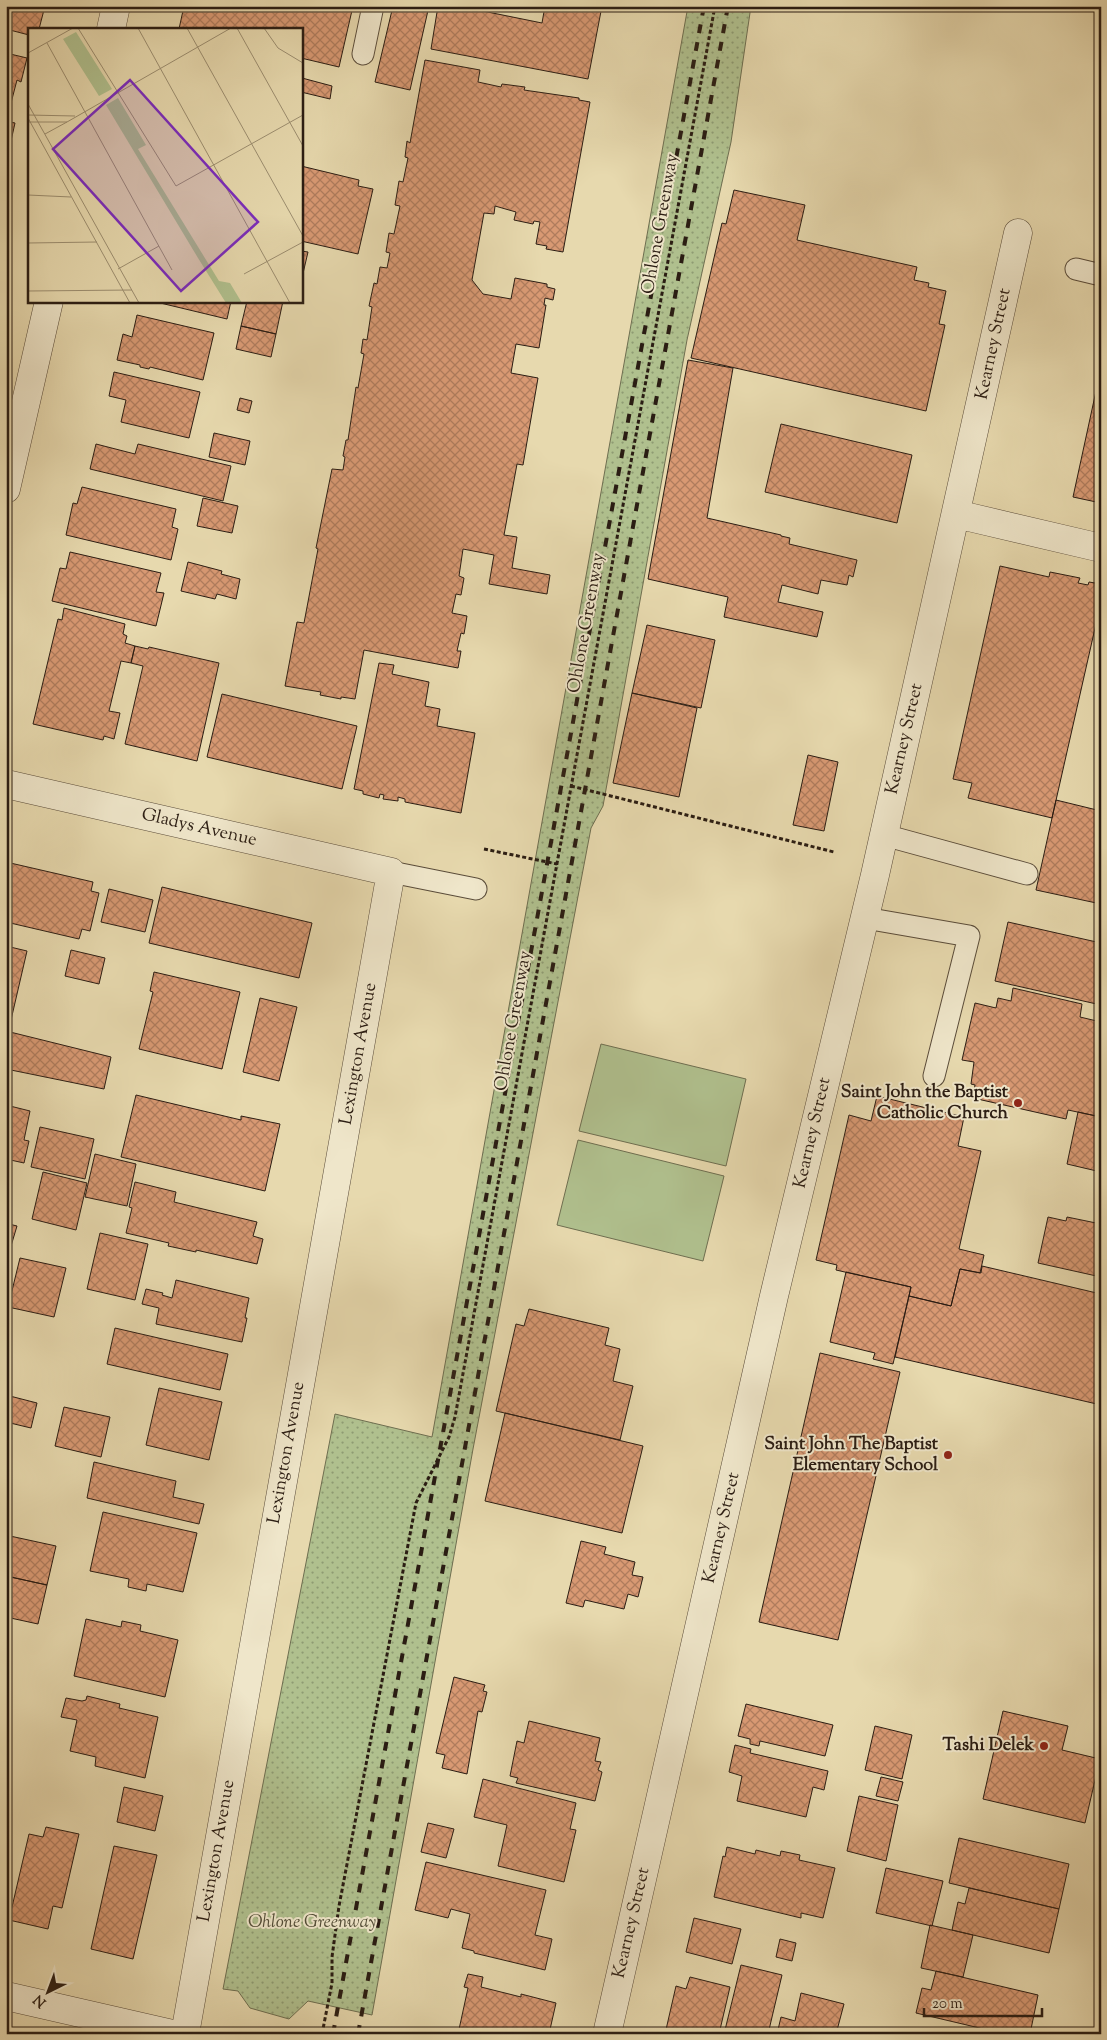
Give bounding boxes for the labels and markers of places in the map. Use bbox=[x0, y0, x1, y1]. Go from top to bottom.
place label: Saint John the Baptist Catholic Church bbox=[841, 1080, 1009, 1127]
marker: Saint John the Baptist Catholic Church bbox=[1012, 1097, 1024, 1109]
place label: Saint John The Baptist Elementary School bbox=[764, 1432, 939, 1479]
marker: Saint John The Baptist Elementary School bbox=[942, 1449, 954, 1461]
place label: Tashi Delek bbox=[943, 1733, 1034, 1759]
marker: Tashi Delek bbox=[1038, 1740, 1050, 1752]

